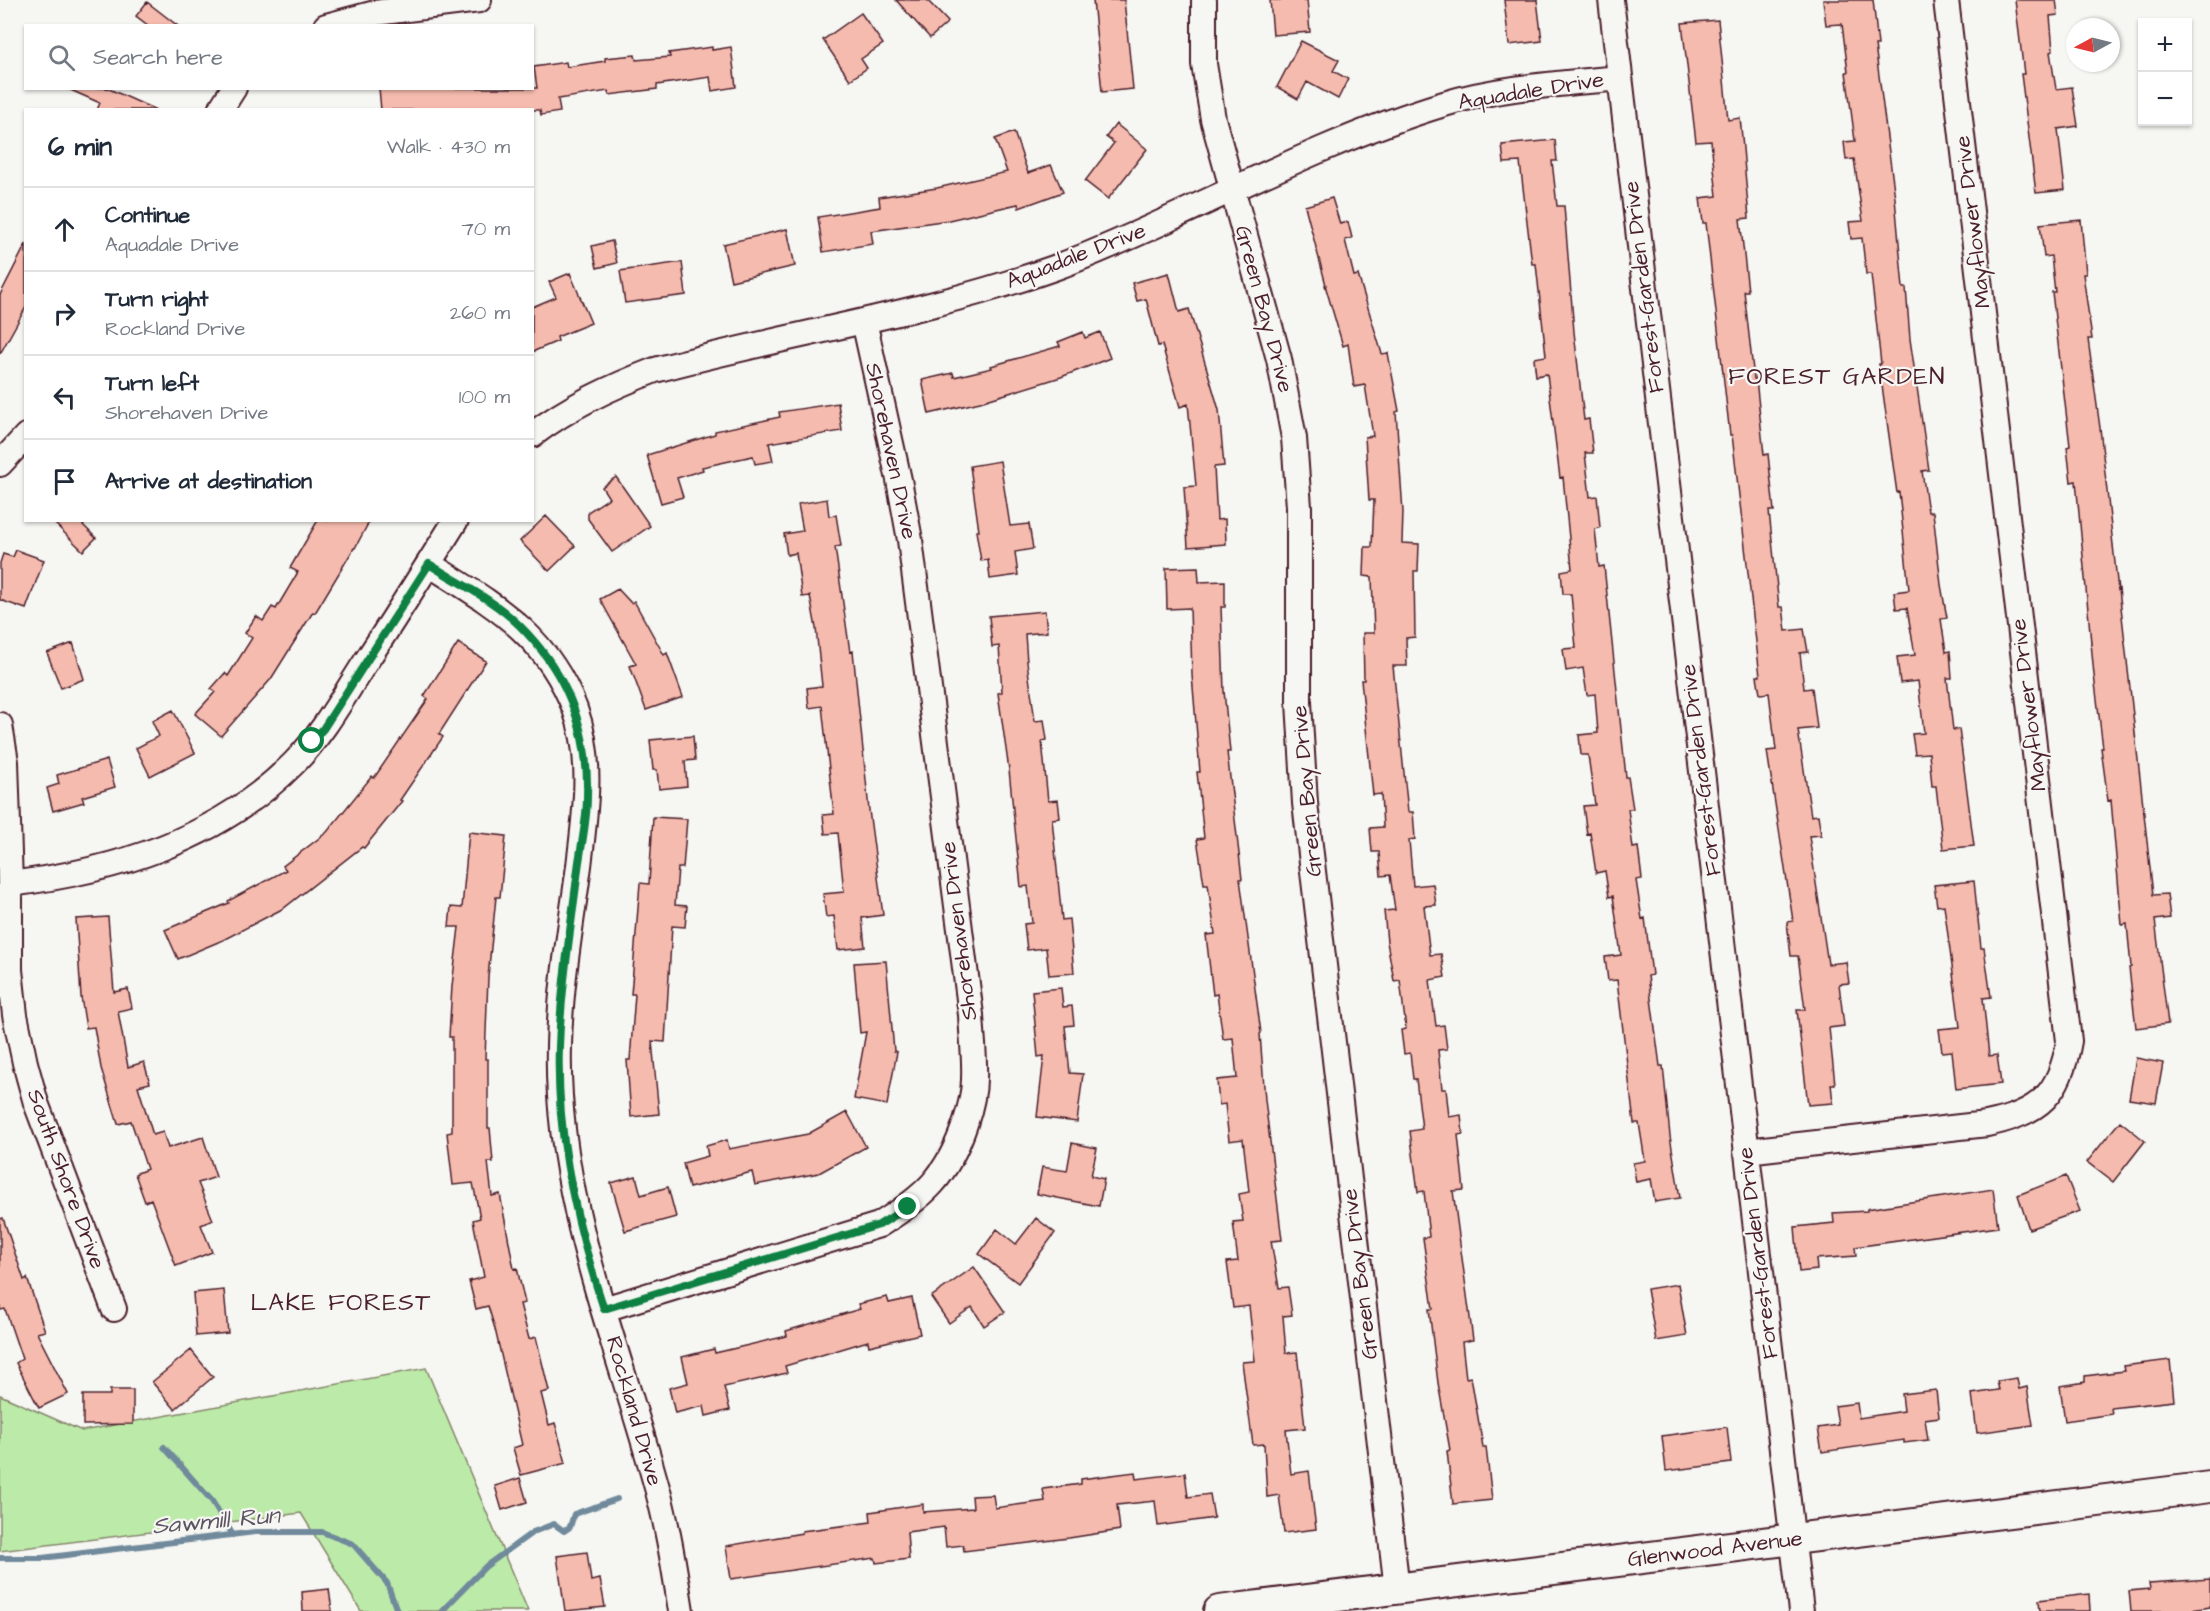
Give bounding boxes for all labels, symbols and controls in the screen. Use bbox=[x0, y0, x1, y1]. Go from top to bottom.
north arrow bbox=[2066, 18, 2120, 72]
map controls bbox=[2138, 18, 2192, 126]
button: + bbox=[2138, 18, 2192, 72]
search box bbox=[24, 24, 534, 90]
icon: search bbox=[45, 41, 78, 74]
text: Search here bbox=[93, 42, 223, 73]
street label: Aquadale Drive bbox=[1456, 64, 1606, 118]
button: − bbox=[2138, 72, 2192, 126]
text: 6 min bbox=[48, 129, 112, 165]
text: Walk · 430 m bbox=[387, 133, 510, 161]
street label: Mayflower Drive bbox=[1947, 134, 2000, 310]
street label: Forest-Garden Drive bbox=[1616, 179, 1672, 395]
text: Continue bbox=[105, 200, 190, 231]
icon: ahead bbox=[48, 213, 81, 246]
text: 70 m bbox=[462, 215, 510, 243]
street label: Aquadale Drive bbox=[1002, 215, 1150, 297]
street label: Green Bay Drive bbox=[1226, 222, 1301, 396]
text: Aquadale Drive bbox=[105, 231, 239, 259]
text: Turn right bbox=[105, 284, 208, 315]
icon: right bbox=[48, 297, 81, 330]
text: 260 m bbox=[450, 299, 510, 327]
text: Rockland Drive bbox=[105, 315, 245, 343]
street label: Shorehaven Drive bbox=[857, 360, 925, 542]
district label: FOREST GARDEN bbox=[1728, 360, 1946, 394]
text: Turn left bbox=[105, 368, 199, 399]
icon: left bbox=[48, 381, 81, 414]
text: 100 m bbox=[459, 383, 510, 411]
text: Shorehaven Drive bbox=[105, 399, 268, 427]
icon: arrive bbox=[48, 465, 81, 498]
text: Arrive at destination bbox=[105, 466, 312, 497]
street label: Mayflower Drive bbox=[2003, 617, 2056, 793]
street label: Forest-Garden Drive bbox=[1673, 662, 1729, 878]
street label: Green Bay Drive bbox=[1284, 704, 1331, 878]
route start bbox=[298, 727, 324, 753]
street label: Shorehaven Drive bbox=[933, 840, 985, 1022]
street label: South Shore Drive bbox=[19, 1085, 113, 1273]
street label: Forest-Garden Drive bbox=[1730, 1145, 1786, 1361]
street label: Green Bay Drive bbox=[1334, 1187, 1387, 1361]
route end bbox=[894, 1193, 920, 1219]
district label: LAKE FOREST bbox=[250, 1286, 432, 1320]
street label: Rockland Drive bbox=[598, 1333, 670, 1490]
water label: Sawmill Run bbox=[151, 1498, 283, 1544]
street label: Glenwood Avenue bbox=[1626, 1523, 1804, 1575]

